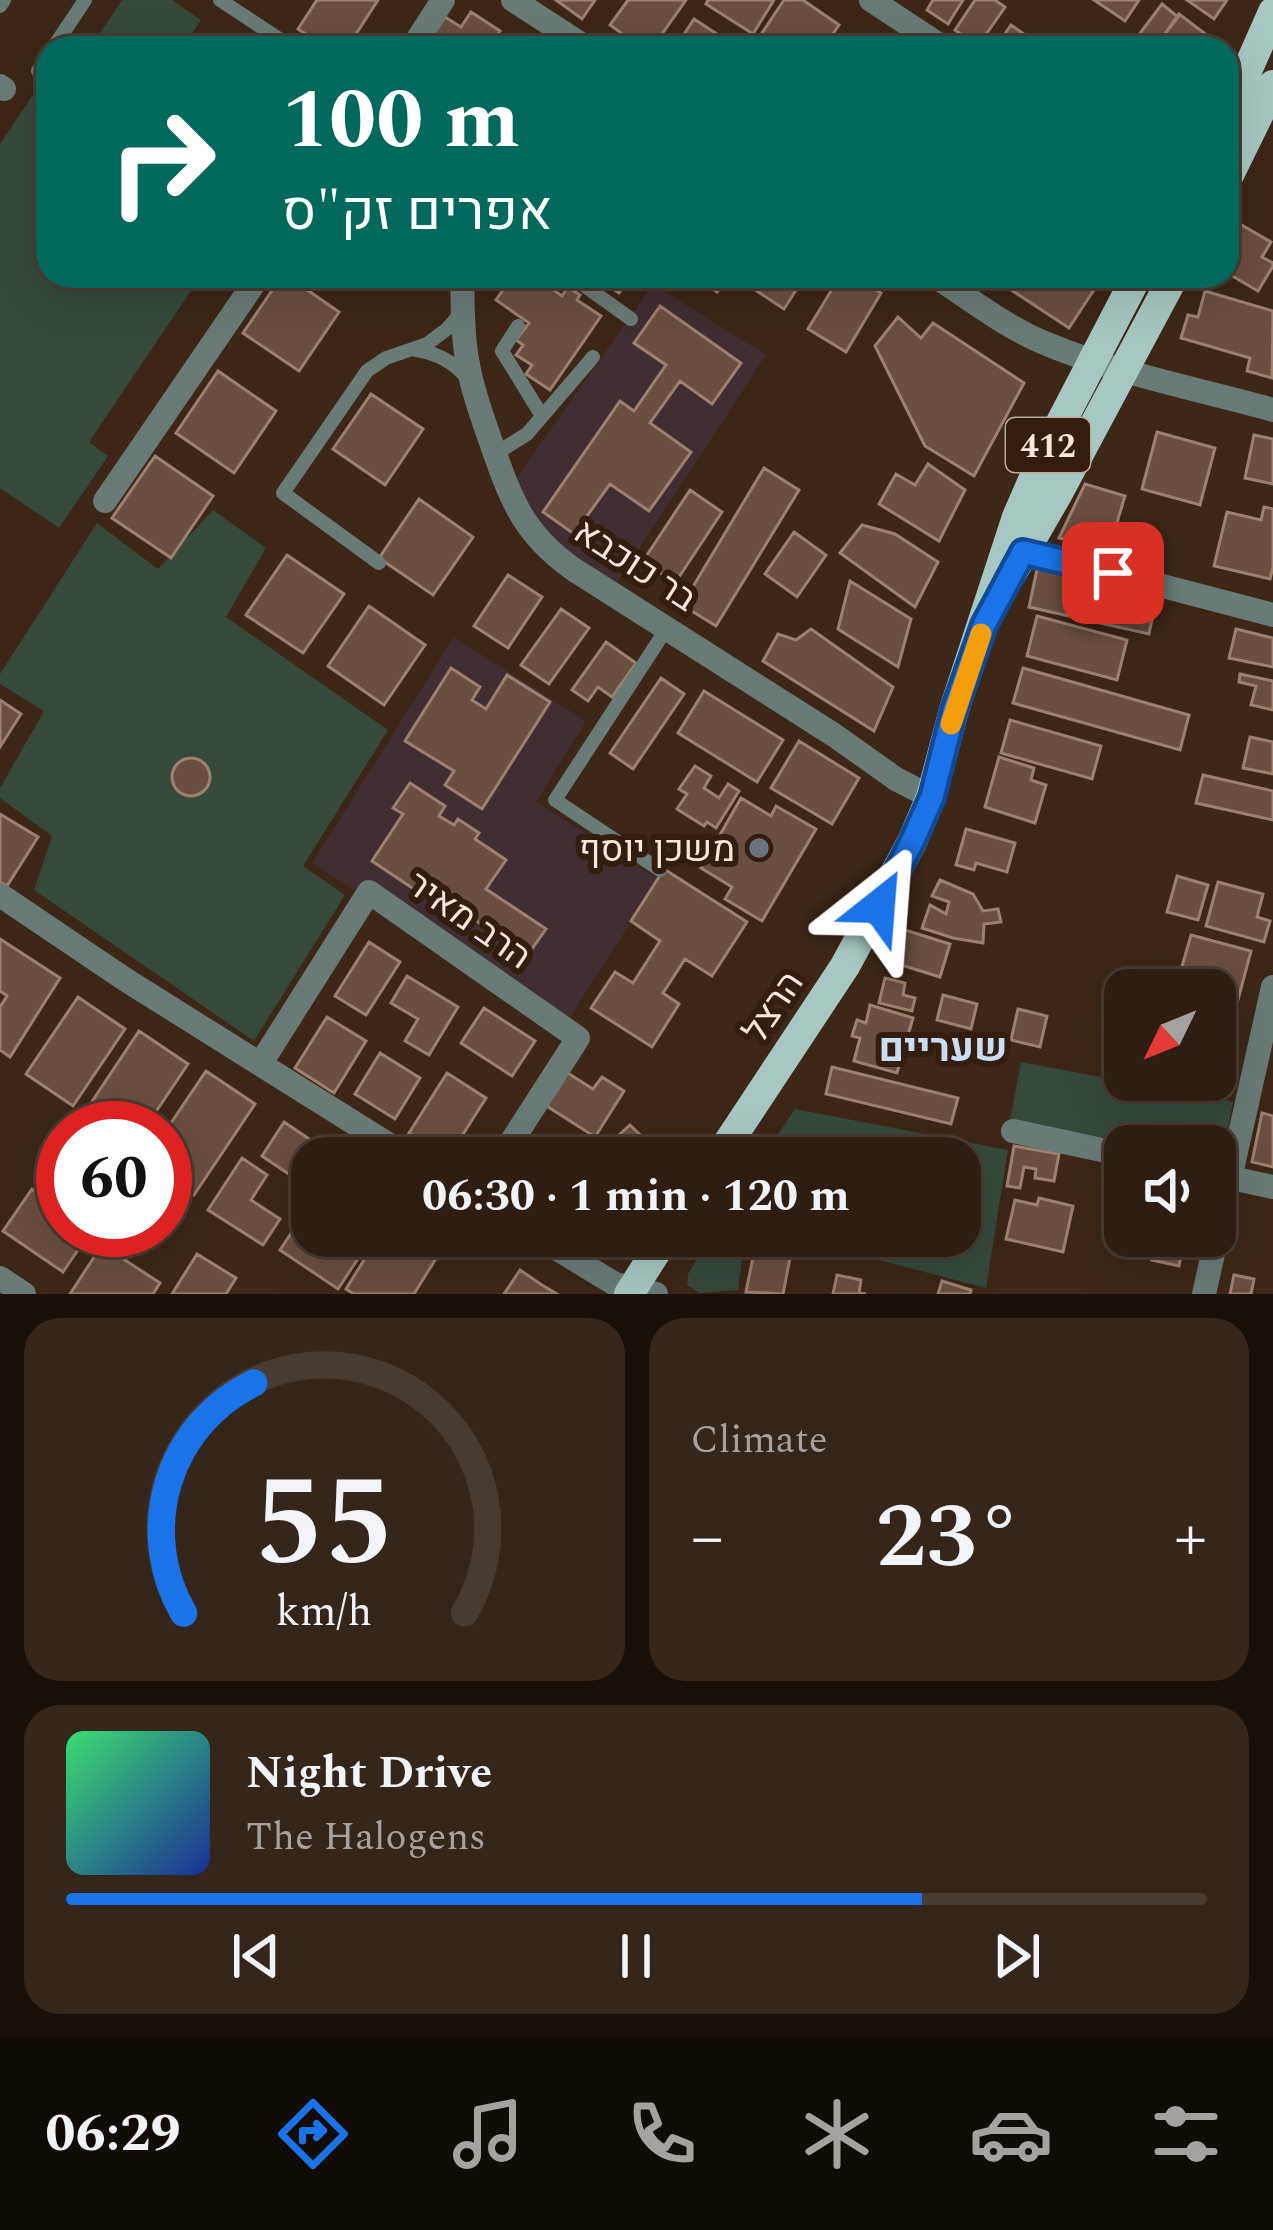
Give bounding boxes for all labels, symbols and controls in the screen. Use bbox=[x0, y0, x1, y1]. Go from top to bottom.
text: 100 m bbox=[282, 57, 520, 185]
icon: right bbox=[84, 84, 240, 240]
text: אפרים זק"ס bbox=[282, 172, 552, 254]
road number: 412 bbox=[1006, 418, 1090, 472]
street label: בר כוכבא bbox=[562, 506, 707, 626]
pin bbox=[1062, 522, 1164, 624]
icon: arrive bbox=[1080, 540, 1146, 606]
place label: משכן יוסף bbox=[579, 823, 735, 878]
marker: משכן יוסף bbox=[746, 835, 772, 861]
position arrow bbox=[816, 843, 942, 969]
street label: הרב מאיר bbox=[395, 858, 542, 984]
street label: הרצל bbox=[730, 960, 818, 1055]
north arrow bbox=[1104, 969, 1236, 1101]
map controls bbox=[1104, 969, 1236, 1257]
district label: שעריים bbox=[878, 1020, 1008, 1079]
speed limit sign: 60 bbox=[36, 1101, 192, 1257]
button: sound bbox=[1104, 1125, 1236, 1257]
text: 06:30 · 1 min · 120 m bbox=[422, 1162, 850, 1231]
text: Climate bbox=[691, 1411, 828, 1470]
text: 55 bbox=[254, 1430, 394, 1620]
text: 23° bbox=[876, 1470, 1022, 1607]
text: − bbox=[691, 1488, 724, 1589]
text: + bbox=[1174, 1488, 1207, 1589]
text: km/h bbox=[276, 1579, 373, 1644]
text: Night Drive bbox=[246, 1739, 492, 1808]
text: The Halogens bbox=[246, 1808, 486, 1867]
icon: previous bbox=[223, 1923, 289, 1989]
icon: pause bbox=[603, 1923, 669, 1989]
icon: next bbox=[984, 1923, 1050, 1989]
icon: directions bbox=[271, 2092, 355, 2176]
icon: music bbox=[446, 2092, 530, 2176]
icon: phone bbox=[620, 2092, 704, 2176]
icon: climate bbox=[795, 2092, 879, 2176]
icon: car bbox=[969, 2092, 1053, 2176]
icon: filters bbox=[1144, 2092, 1228, 2176]
text: 06:29 bbox=[45, 2093, 181, 2175]

